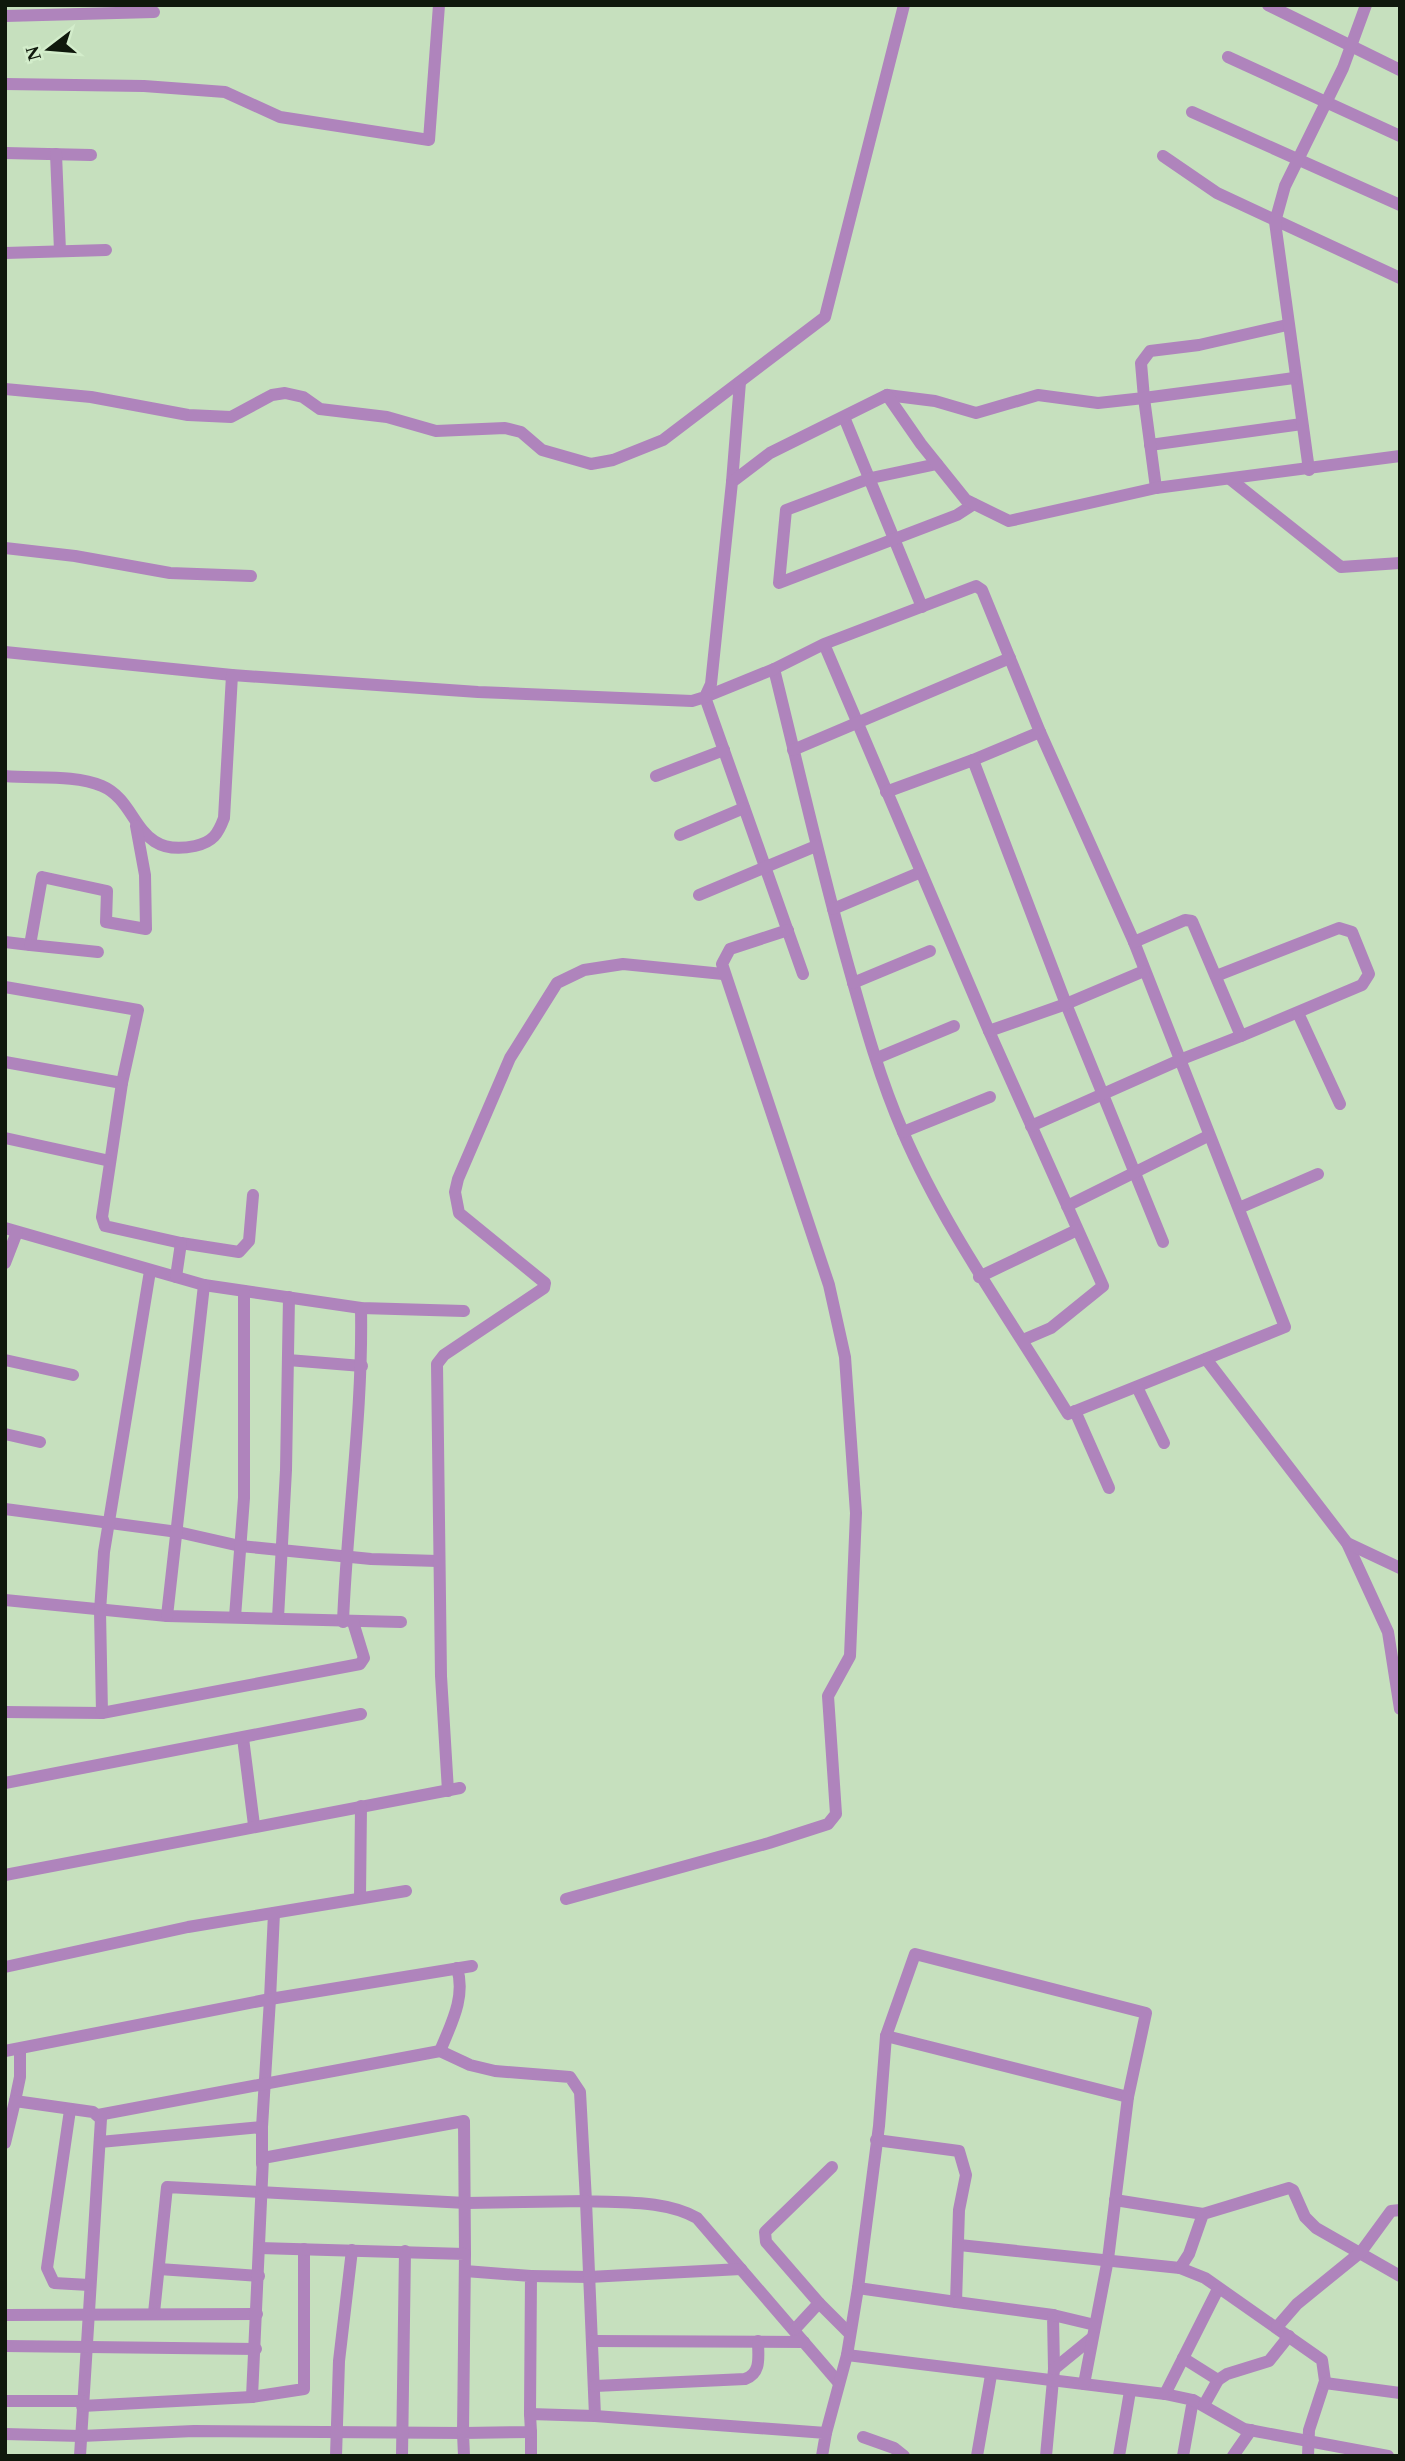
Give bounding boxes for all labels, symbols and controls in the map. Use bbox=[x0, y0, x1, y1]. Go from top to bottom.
north arrow bbox=[14, 14, 84, 84]
text: N bbox=[21, 44, 45, 63]

